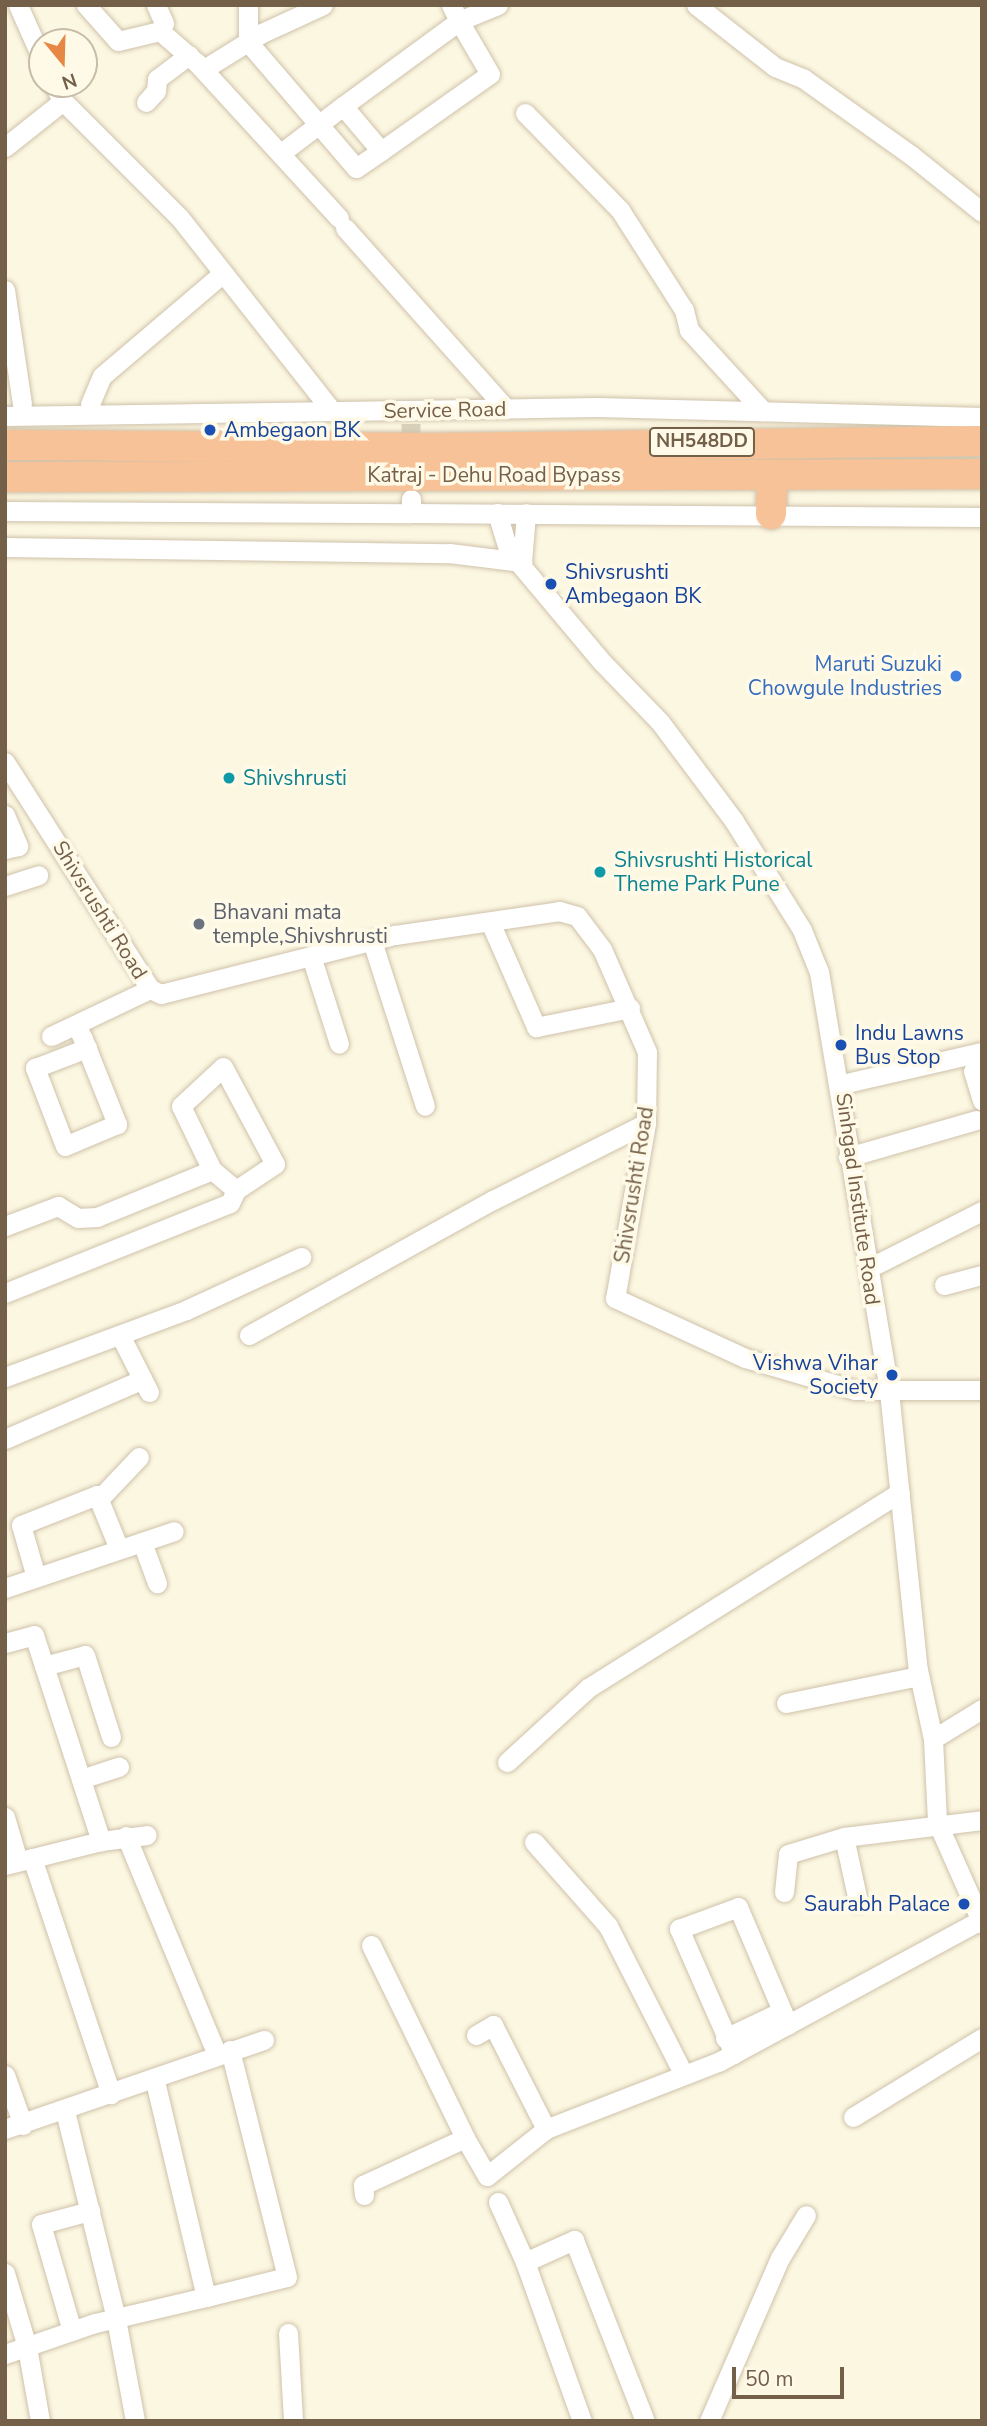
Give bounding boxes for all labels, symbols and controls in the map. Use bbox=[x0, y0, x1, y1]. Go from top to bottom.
north arrow bbox=[28, 28, 98, 98]
text: N bbox=[58, 66, 80, 96]
street label: Service Road bbox=[383, 396, 507, 424]
place label: Ambegaon BK bbox=[224, 417, 360, 443]
marker: Ambegaon BK bbox=[202, 422, 218, 438]
road number: NH548DD bbox=[648, 426, 756, 458]
street label: Katraj - Dehu Road Bypass bbox=[367, 462, 621, 488]
place label: Shivsrushti Ambegaon BK bbox=[565, 559, 701, 609]
marker: Shivsrushti Ambegaon BK bbox=[543, 576, 559, 592]
place label: Maruti Suzuki Chowgule Industries bbox=[748, 651, 942, 701]
marker: Maruti Suzuki Chowgule Industries bbox=[948, 668, 964, 684]
place label: Shivshrusti bbox=[243, 765, 347, 791]
marker: Shivshrusti bbox=[221, 770, 237, 786]
street label: Shivsrushti Road bbox=[47, 836, 153, 984]
place label: Shivsrushti Historical Theme Park Pune bbox=[614, 847, 813, 897]
marker: Shivsrushti Historical Theme Park Pune bbox=[592, 864, 608, 880]
place label: Bhavani mata temple,Shivshrusti bbox=[213, 899, 388, 949]
marker: Bhavani mata temple,Shivshrusti bbox=[191, 916, 207, 932]
place label: Indu Lawns Bus Stop bbox=[855, 1020, 964, 1070]
marker: Indu Lawns Bus Stop bbox=[833, 1037, 849, 1053]
street label: Sinhgad Institute Road bbox=[831, 1091, 885, 1307]
street label: Shivsrushti Road bbox=[609, 1105, 659, 1265]
place label: Vishwa Vihar Society bbox=[753, 1350, 878, 1400]
marker: Vishwa Vihar Society bbox=[884, 1367, 900, 1383]
place label: Saurabh Palace bbox=[804, 1891, 950, 1917]
marker: Saurabh Palace bbox=[956, 1896, 972, 1912]
scale bar bbox=[735, 2352, 847, 2396]
text: 50 m bbox=[745, 2365, 794, 2393]

